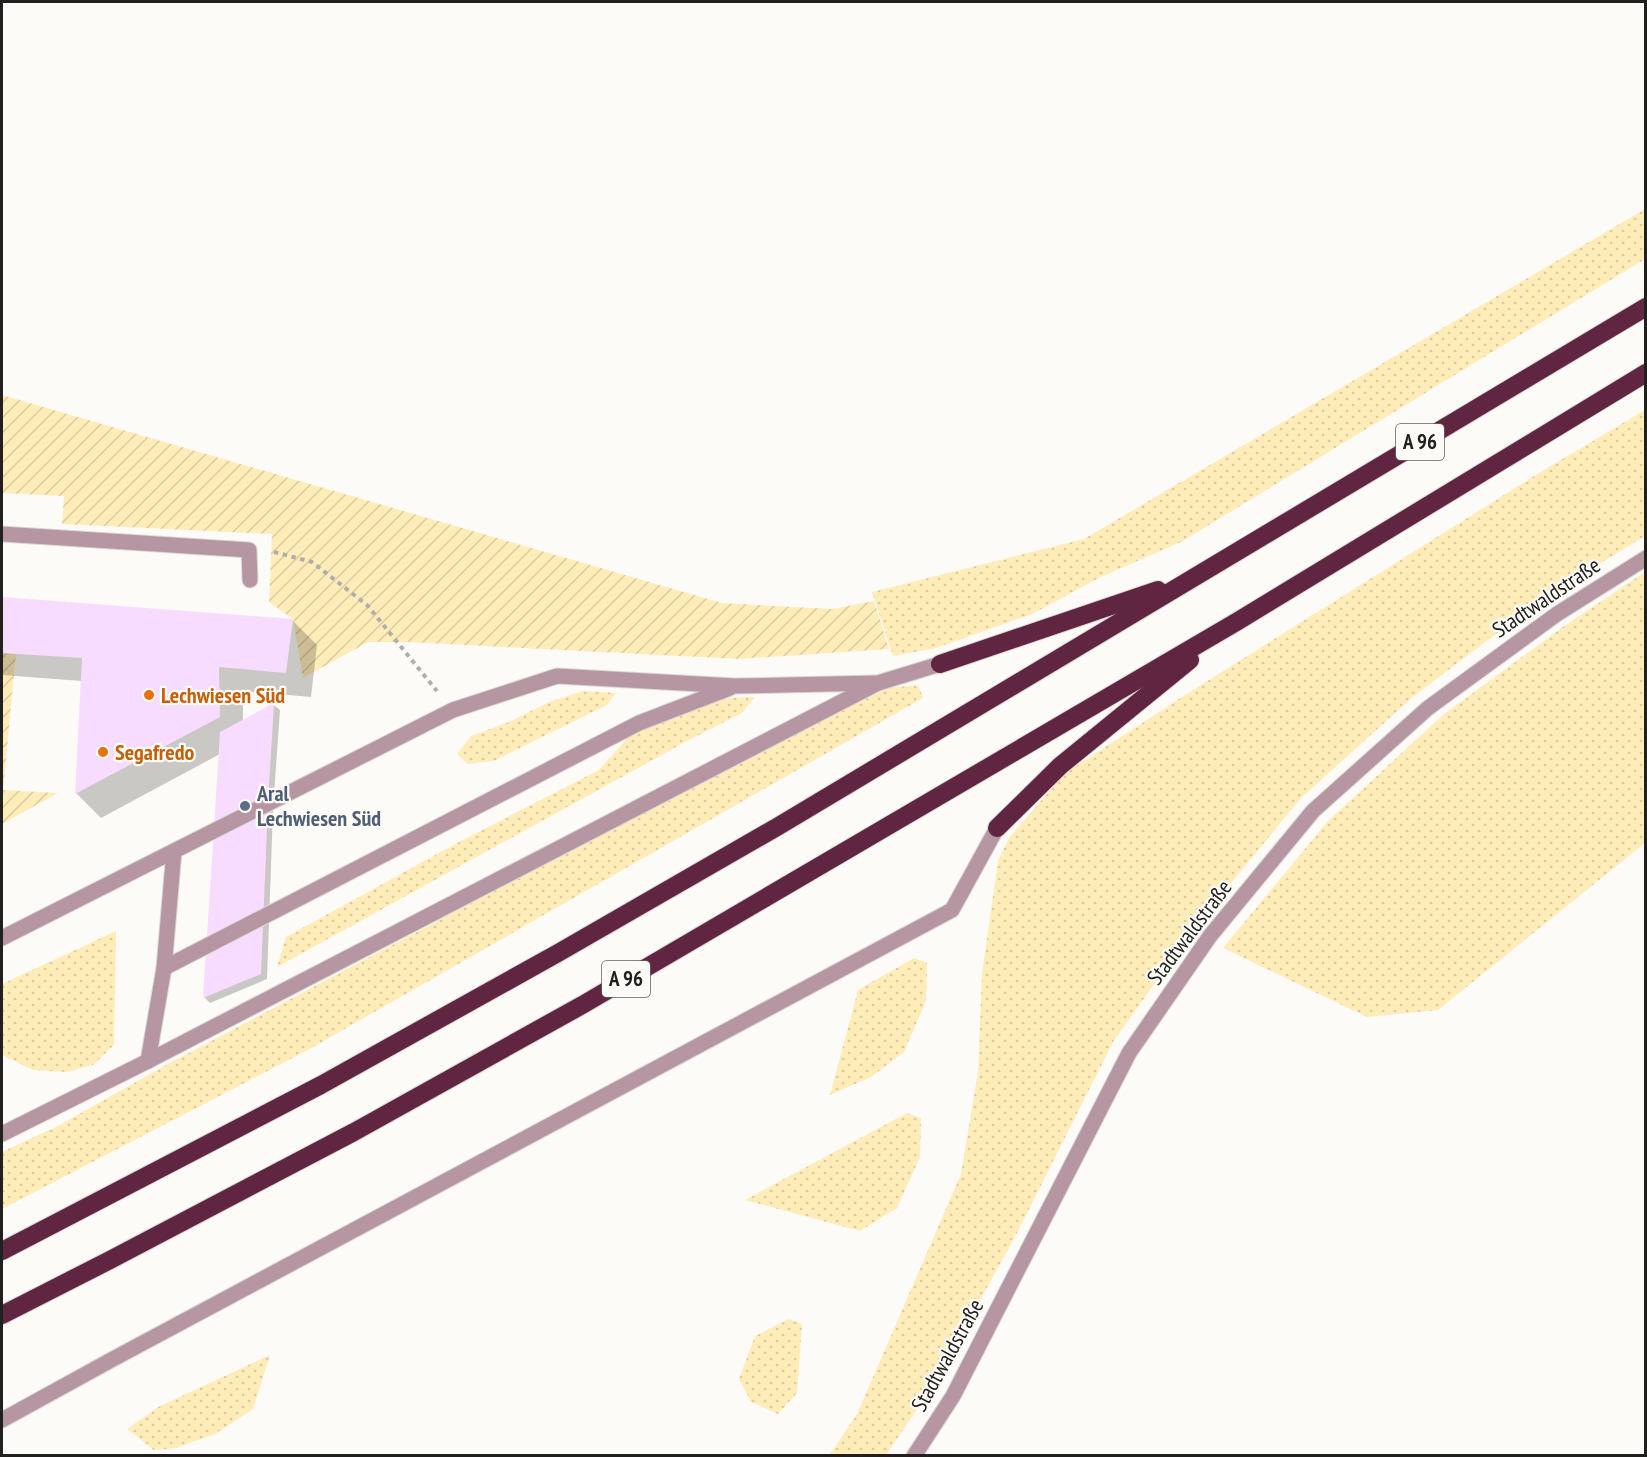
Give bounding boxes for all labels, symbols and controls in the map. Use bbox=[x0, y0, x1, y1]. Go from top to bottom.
road number: A 96 bbox=[1396, 424, 1444, 460]
street label: Stadtwaldstraße bbox=[1487, 551, 1605, 643]
place label: Lechwiesen Süd bbox=[161, 681, 285, 709]
marker: Lechwiesen Süd bbox=[142, 688, 156, 702]
place label: Segafredo bbox=[115, 738, 194, 766]
marker: Segafredo bbox=[96, 745, 110, 759]
place label: Aral Lechwiesen Süd bbox=[256, 779, 381, 832]
marker: Aral Lechwiesen Süd bbox=[238, 799, 252, 813]
street label: Stadtwaldstraße bbox=[1140, 874, 1238, 990]
road number: A 96 bbox=[602, 961, 650, 997]
street label: Stadtwaldstraße bbox=[905, 1294, 989, 1416]

